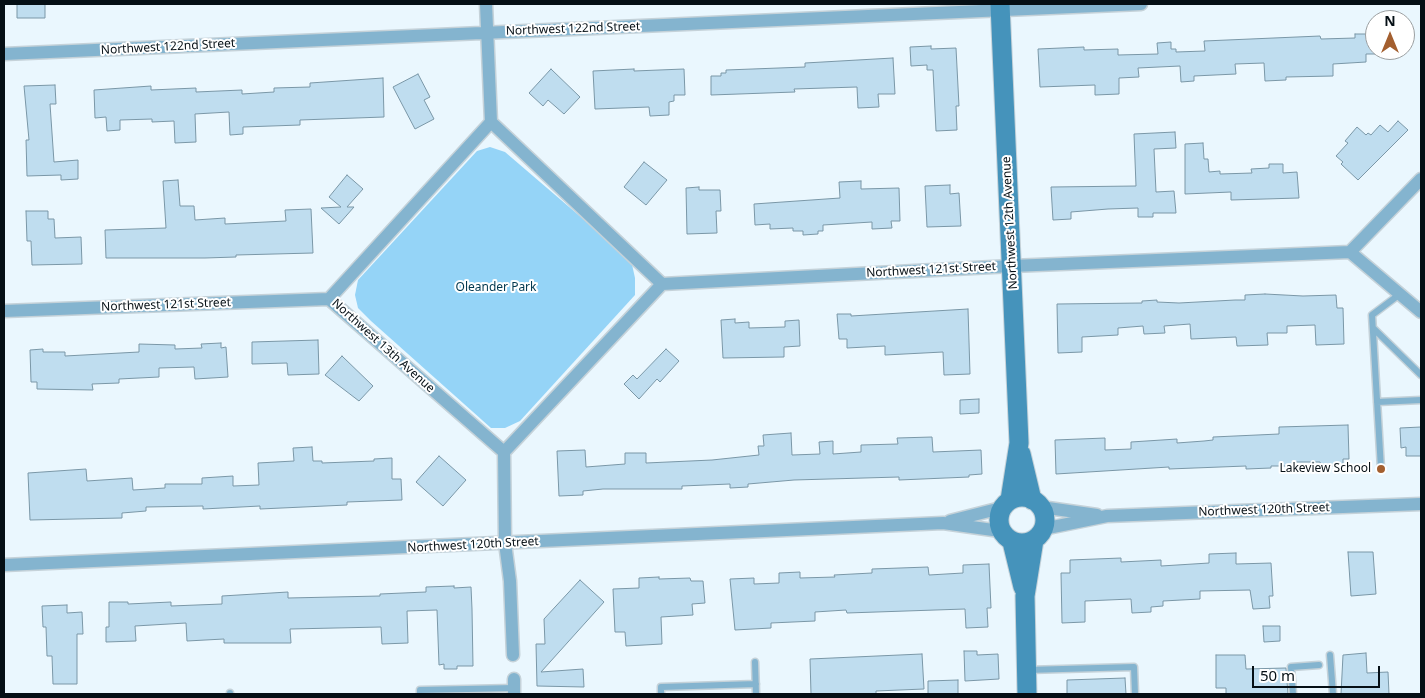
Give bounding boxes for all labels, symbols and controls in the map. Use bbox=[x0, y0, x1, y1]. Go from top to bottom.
north arrow bbox=[1365, 10, 1415, 60]
text: N bbox=[1384, 11, 1396, 30]
street label: Northwest 122nd Street bbox=[506, 19, 640, 39]
street label: Northwest 122nd Street bbox=[100, 36, 236, 58]
street label: Northwest 12th Avenue bbox=[999, 156, 1021, 290]
street label: Northwest 121st Street bbox=[866, 259, 996, 281]
park label: Oleander Park bbox=[456, 281, 536, 295]
street label: Northwest 121st Street bbox=[101, 296, 231, 314]
street label: Northwest 13th Avenue bbox=[329, 296, 437, 396]
place label: Lakeview School bbox=[1279, 462, 1371, 476]
marker: Lakeview School bbox=[1375, 463, 1387, 475]
street label: Northwest 120th Street bbox=[1198, 501, 1330, 519]
street label: Northwest 120th Street bbox=[407, 534, 539, 556]
scale bar bbox=[1255, 656, 1382, 688]
text: 50 m bbox=[1260, 665, 1295, 685]

